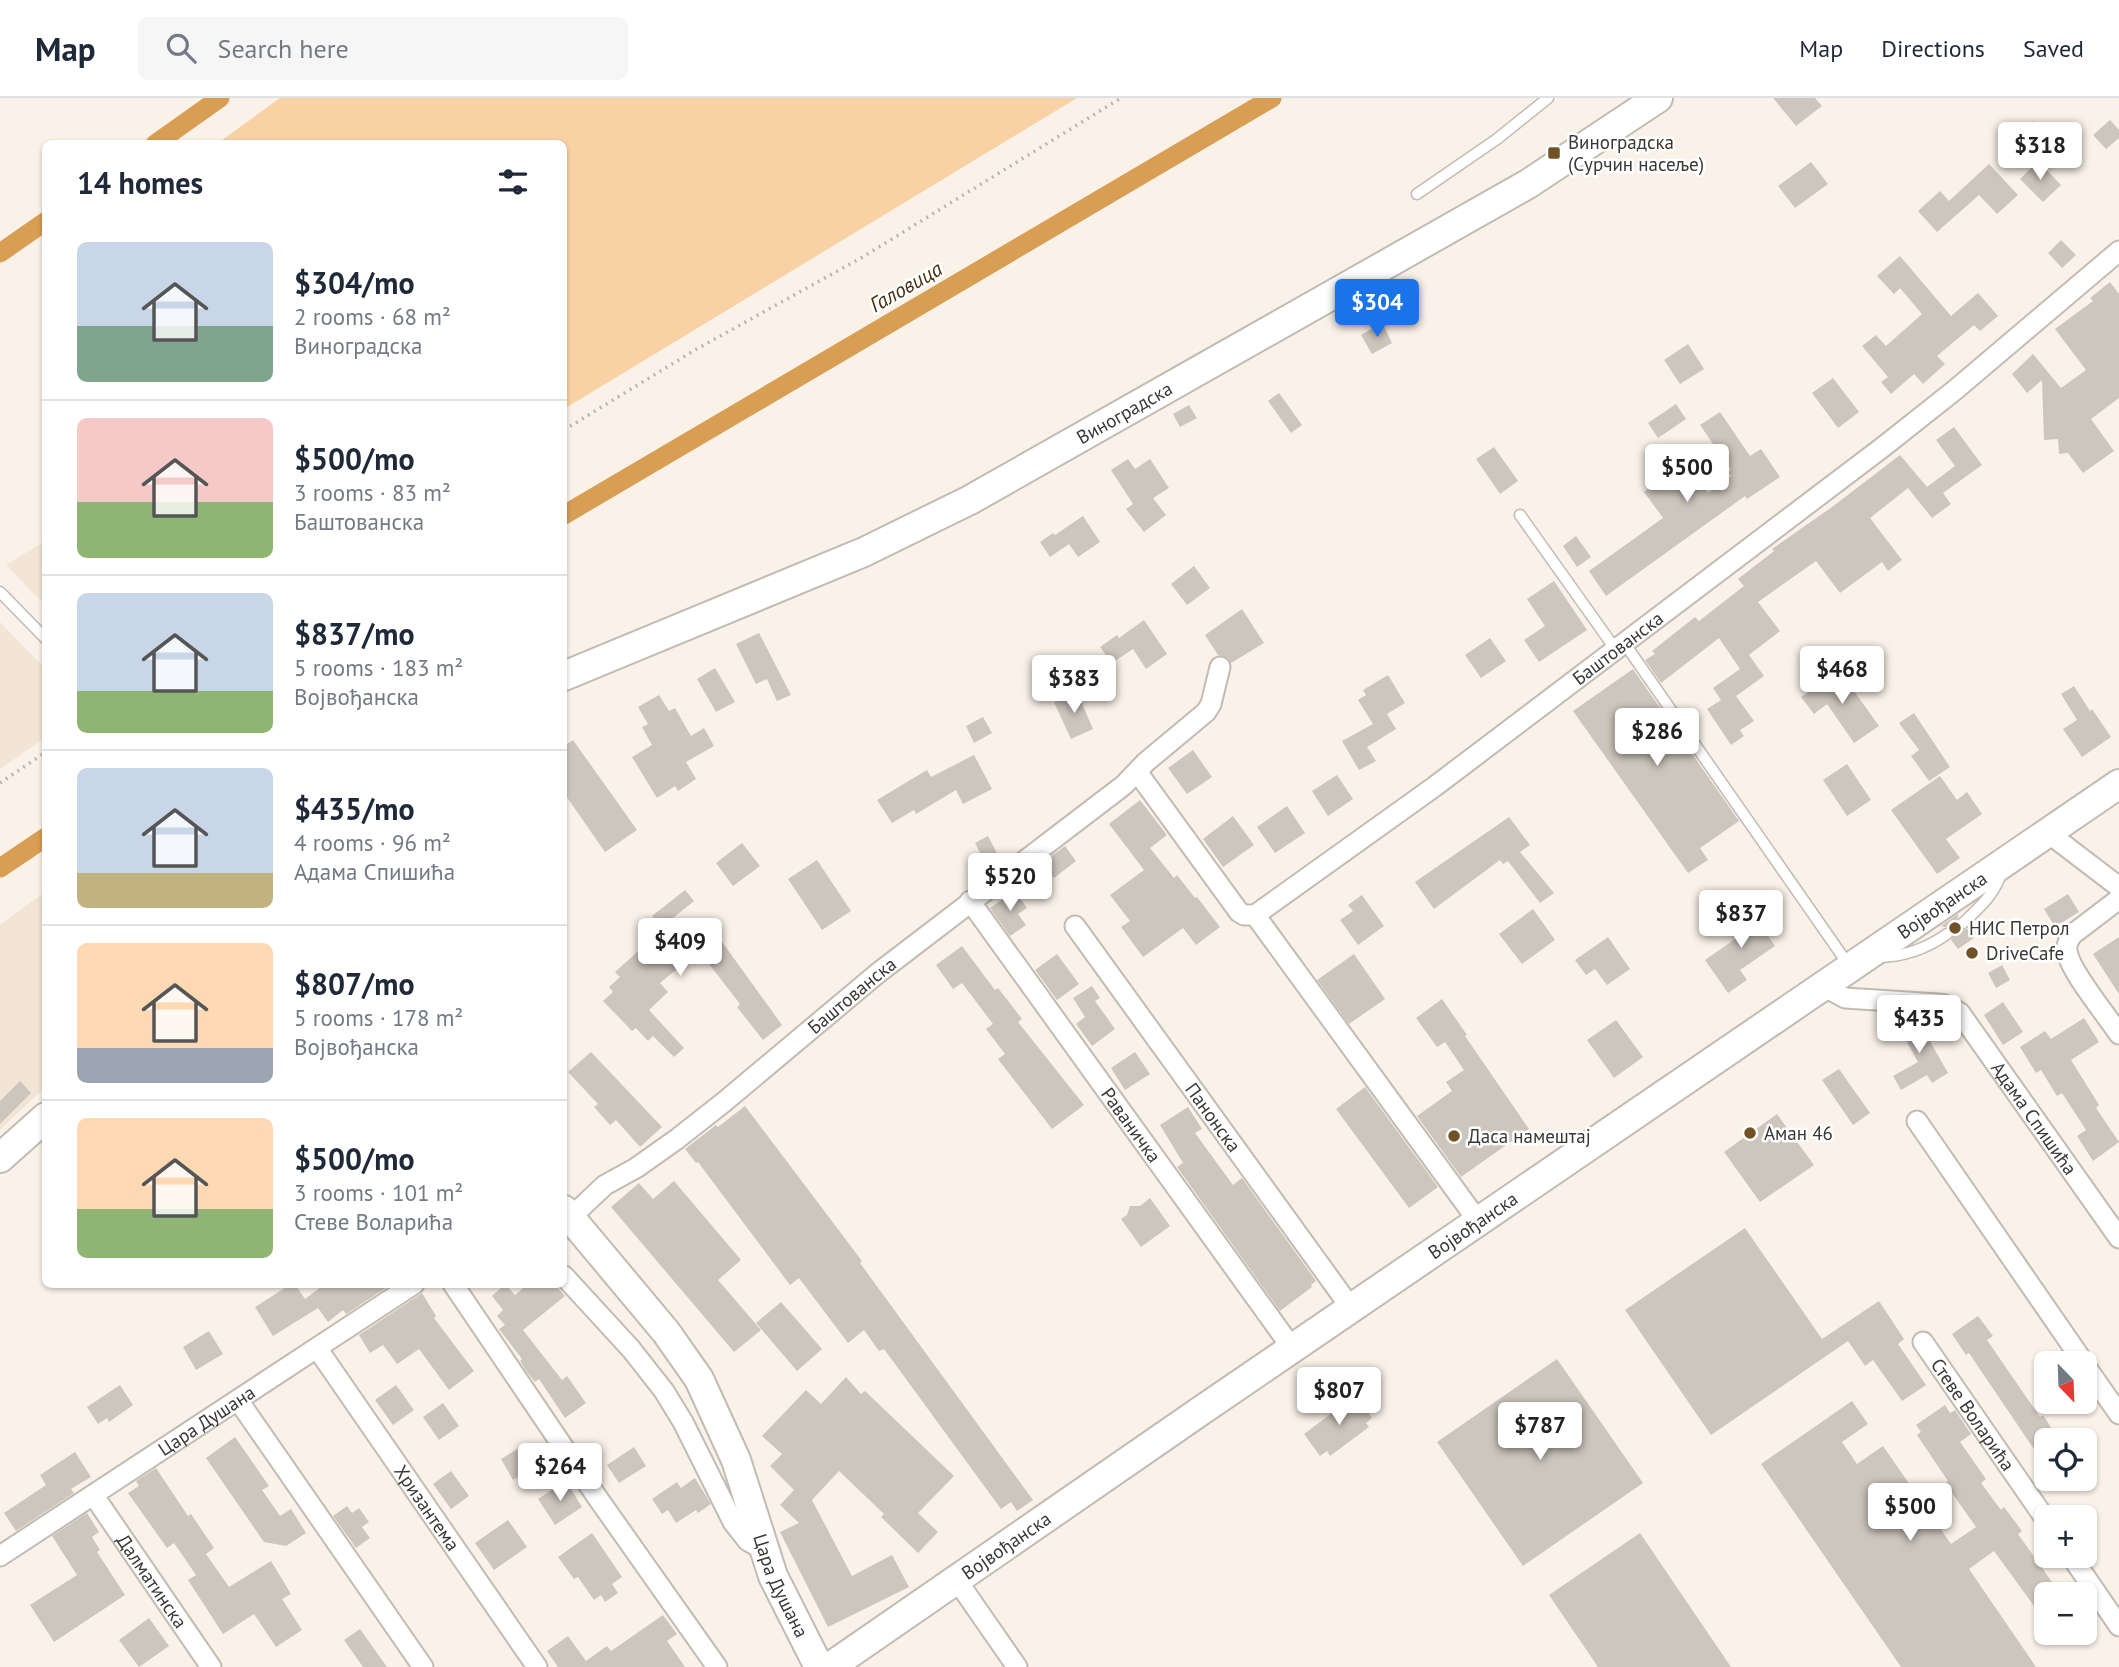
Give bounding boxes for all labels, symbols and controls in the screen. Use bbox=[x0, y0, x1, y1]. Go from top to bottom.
search box bbox=[138, 17, 628, 80]
text: Map bbox=[35, 27, 96, 70]
icon: search bbox=[162, 29, 200, 67]
text: Search here bbox=[218, 32, 349, 65]
text: Map bbox=[1799, 33, 1843, 64]
text: Directions bbox=[1881, 33, 1985, 64]
text: Saved bbox=[2023, 33, 2084, 64]
pin: $318 bbox=[1999, 122, 2081, 182]
place label: Виноградска (Сурчин насеље) bbox=[1568, 130, 1704, 176]
text: $318 bbox=[2014, 130, 2066, 159]
marker: Виноградска (Сурчин насеље) bbox=[1546, 145, 1562, 161]
text: 14 homes bbox=[77, 163, 203, 202]
icon: filters bbox=[494, 163, 532, 201]
water label: Галовица bbox=[865, 255, 948, 318]
text: $304/mo bbox=[294, 263, 415, 302]
icon: home bbox=[133, 270, 217, 354]
pin: $304 bbox=[1336, 280, 1418, 339]
text: $304 bbox=[1351, 287, 1403, 316]
text: 2 rooms · 68 m² bbox=[294, 302, 451, 331]
text: Виноградска bbox=[294, 331, 422, 360]
street label: Виноградска bbox=[1072, 376, 1176, 449]
text: $500/mo bbox=[294, 439, 415, 478]
pin: $500 bbox=[1646, 444, 1728, 504]
icon: home bbox=[133, 446, 217, 530]
text: $500 bbox=[1661, 452, 1713, 481]
text: 3 rooms · 83 m² bbox=[294, 478, 451, 507]
text: Баштованска bbox=[294, 507, 424, 536]
street label: Баштованска bbox=[1567, 606, 1668, 690]
text: $837/mo bbox=[294, 614, 415, 653]
icon: home bbox=[133, 621, 217, 705]
pin: $468 bbox=[1801, 646, 1883, 706]
text: 5 rooms · 183 m² bbox=[294, 653, 463, 682]
text: $468 bbox=[1816, 654, 1868, 683]
pin: $383 bbox=[1033, 656, 1115, 715]
text: $383 bbox=[1048, 663, 1100, 692]
text: Војвођанска bbox=[294, 682, 419, 711]
pin: $286 bbox=[1616, 708, 1698, 768]
text: $286 bbox=[1631, 716, 1683, 745]
text: $435/mo bbox=[294, 789, 415, 828]
icon: home bbox=[133, 796, 217, 880]
text: 4 rooms · 96 m² bbox=[294, 828, 451, 857]
pin: $520 bbox=[969, 854, 1051, 913]
text: Адама Спишића bbox=[294, 857, 455, 886]
text: $520 bbox=[984, 861, 1036, 890]
street label: Војвођанска bbox=[1892, 866, 1991, 944]
pin: $837 bbox=[1700, 890, 1782, 950]
text: $837 bbox=[1715, 898, 1767, 927]
place label: НИС Петрол bbox=[1969, 916, 2070, 940]
pin: $409 bbox=[639, 918, 721, 978]
marker: НИС Петрол bbox=[1947, 920, 1963, 936]
text: $409 bbox=[654, 926, 706, 955]
place label: DriveCafe bbox=[1986, 941, 2064, 965]
marker: DriveCafe bbox=[1964, 945, 1980, 961]
street label: Баштованска bbox=[803, 952, 901, 1039]
text: $807/mo bbox=[294, 964, 415, 1003]
icon: home bbox=[133, 971, 217, 1055]
pin: $435 bbox=[1878, 996, 1960, 1055]
text: 5 rooms · 178 m² bbox=[294, 1003, 463, 1032]
text: $435 bbox=[1893, 1003, 1945, 1032]
text: Војвођанска bbox=[294, 1032, 419, 1061]
street label: Адама Спишића bbox=[1986, 1057, 2082, 1179]
street label: Панонска bbox=[1180, 1078, 1246, 1157]
street label: Раваничка bbox=[1096, 1083, 1166, 1167]
place label: Аман 46 bbox=[1764, 1121, 1833, 1145]
place label: Даса намештај bbox=[1468, 1124, 1591, 1148]
marker: Аман 46 bbox=[1742, 1125, 1758, 1141]
marker: Даса намештај bbox=[1446, 1128, 1462, 1144]
text: $500/mo bbox=[294, 1139, 415, 1178]
icon: home bbox=[133, 1146, 217, 1230]
text: 3 rooms · 101 m² bbox=[294, 1178, 463, 1207]
street label: Војвођанска bbox=[1423, 1186, 1522, 1264]
text: Стеве Воларића bbox=[294, 1207, 453, 1236]
north arrow bbox=[2034, 1351, 2096, 1414]
map controls bbox=[2034, 1351, 2097, 1645]
street label: Стеве Воларића bbox=[1926, 1353, 2020, 1475]
pin: $807 bbox=[1298, 1368, 1380, 1427]
text: $807 bbox=[1313, 1375, 1365, 1404]
street label: Цара Душана bbox=[153, 1380, 259, 1461]
pin: $787 bbox=[1499, 1402, 1581, 1462]
text: $787 bbox=[1514, 1410, 1566, 1439]
button: locate bbox=[2034, 1428, 2097, 1491]
pin: $264 bbox=[519, 1444, 601, 1503]
text: $264 bbox=[534, 1451, 586, 1480]
street label: Хризантема bbox=[389, 1460, 465, 1555]
pin: $500 bbox=[1869, 1484, 1951, 1543]
text: $500 bbox=[1884, 1491, 1936, 1520]
button: + bbox=[2034, 1505, 2097, 1568]
street label: Војвођанска bbox=[957, 1506, 1055, 1585]
street label: Далматинска bbox=[112, 1529, 193, 1633]
street label: Цара Душана bbox=[748, 1531, 814, 1641]
button: − bbox=[2034, 1582, 2097, 1645]

